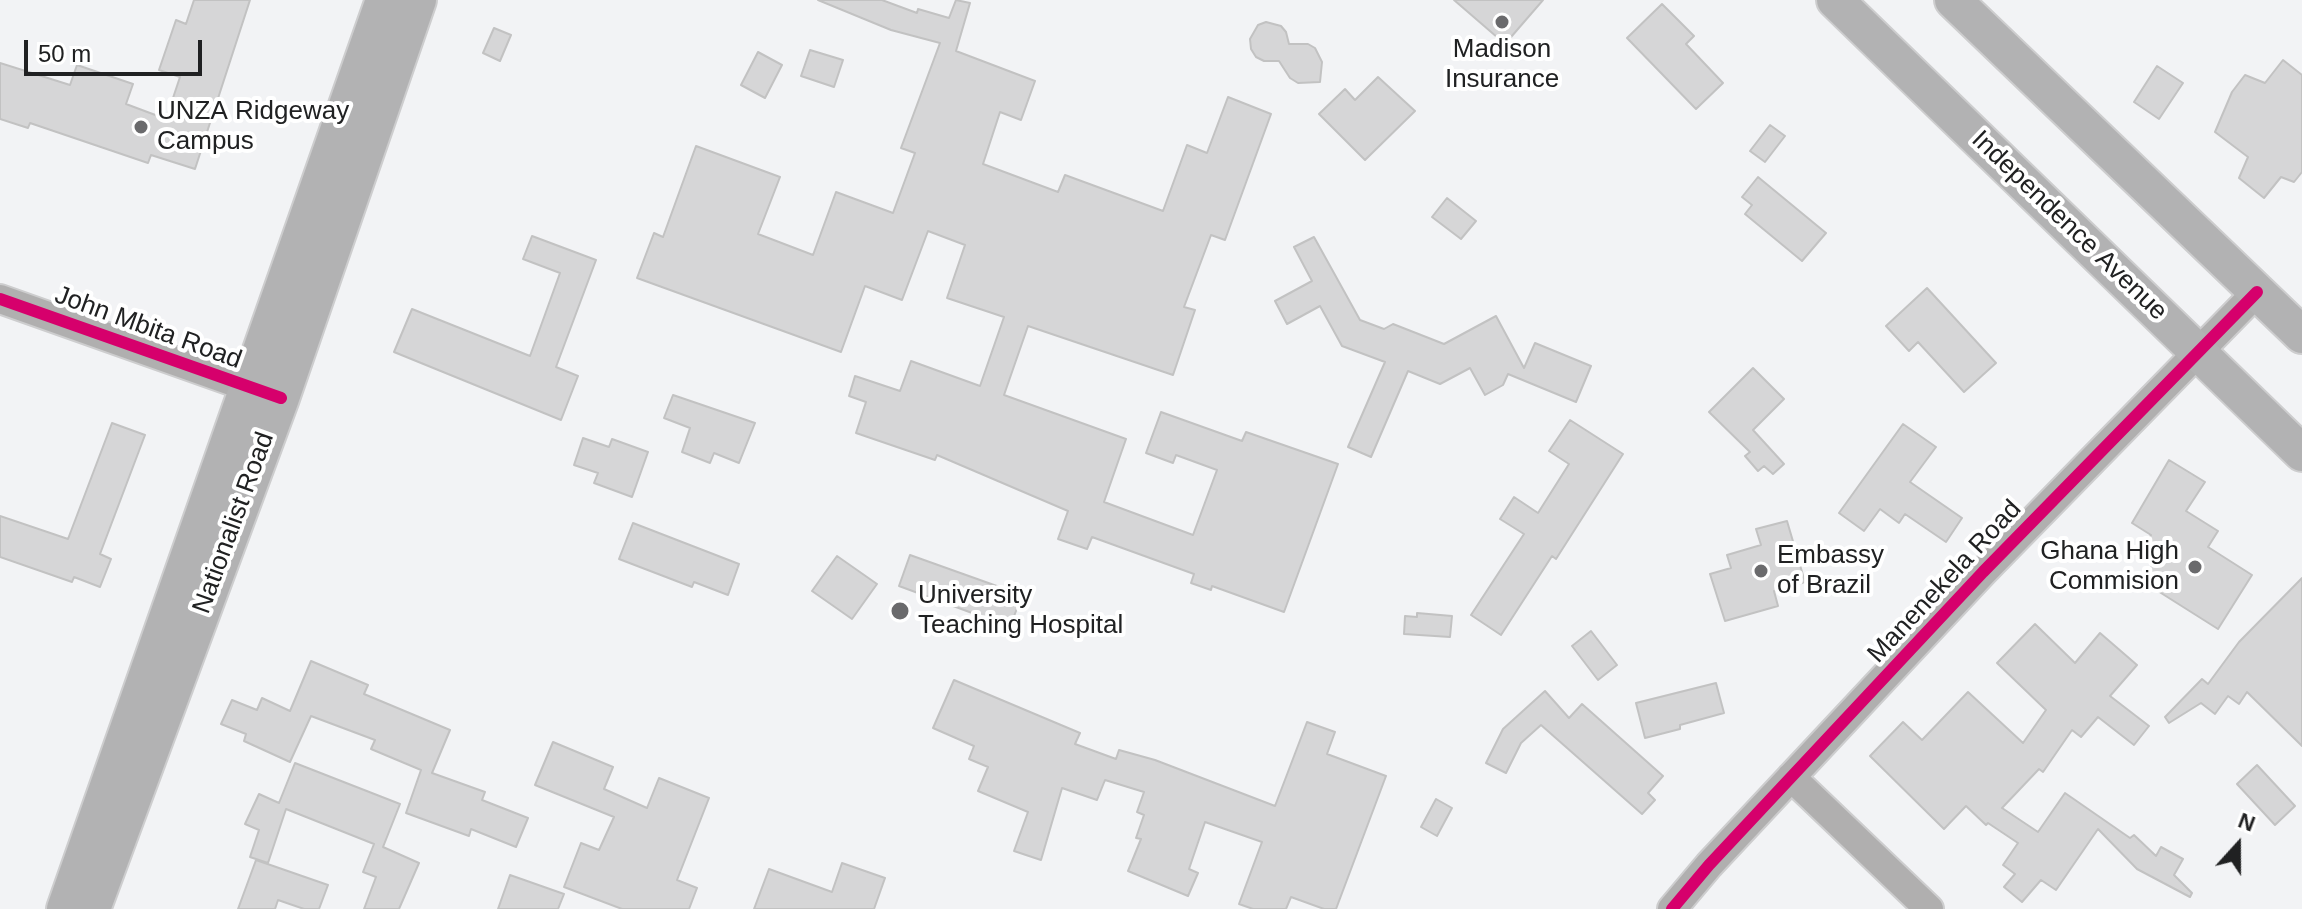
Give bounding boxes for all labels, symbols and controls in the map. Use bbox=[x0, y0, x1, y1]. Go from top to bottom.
marker: Madison Insurance bbox=[1493, 13, 1511, 31]
scale bar bbox=[28, 24, 206, 74]
place label: Madison Insurance bbox=[1445, 34, 1559, 96]
text: 50 m bbox=[38, 40, 91, 67]
place label: UNZA Ridgeway Campus bbox=[157, 96, 349, 158]
marker: UNZA Ridgeway Campus bbox=[132, 118, 150, 136]
street label: Independence Avenue bbox=[1965, 125, 2173, 327]
street label: John Mbita Road bbox=[50, 280, 246, 376]
street label: Nationalist Road bbox=[187, 428, 281, 618]
street label: Manenekela Road bbox=[1862, 494, 2028, 670]
place label: Ghana High Commision bbox=[2040, 536, 2179, 598]
place label: Embassy of Brazil bbox=[1777, 540, 1884, 602]
marker: Ghana High Commision bbox=[2186, 558, 2204, 576]
marker: Embassy of Brazil bbox=[1752, 562, 1770, 580]
place label: University Teaching Hospital bbox=[918, 580, 1123, 642]
marker: University Teaching Hospital bbox=[889, 600, 911, 622]
north arrow bbox=[2198, 805, 2278, 885]
text: N bbox=[2235, 808, 2259, 837]

